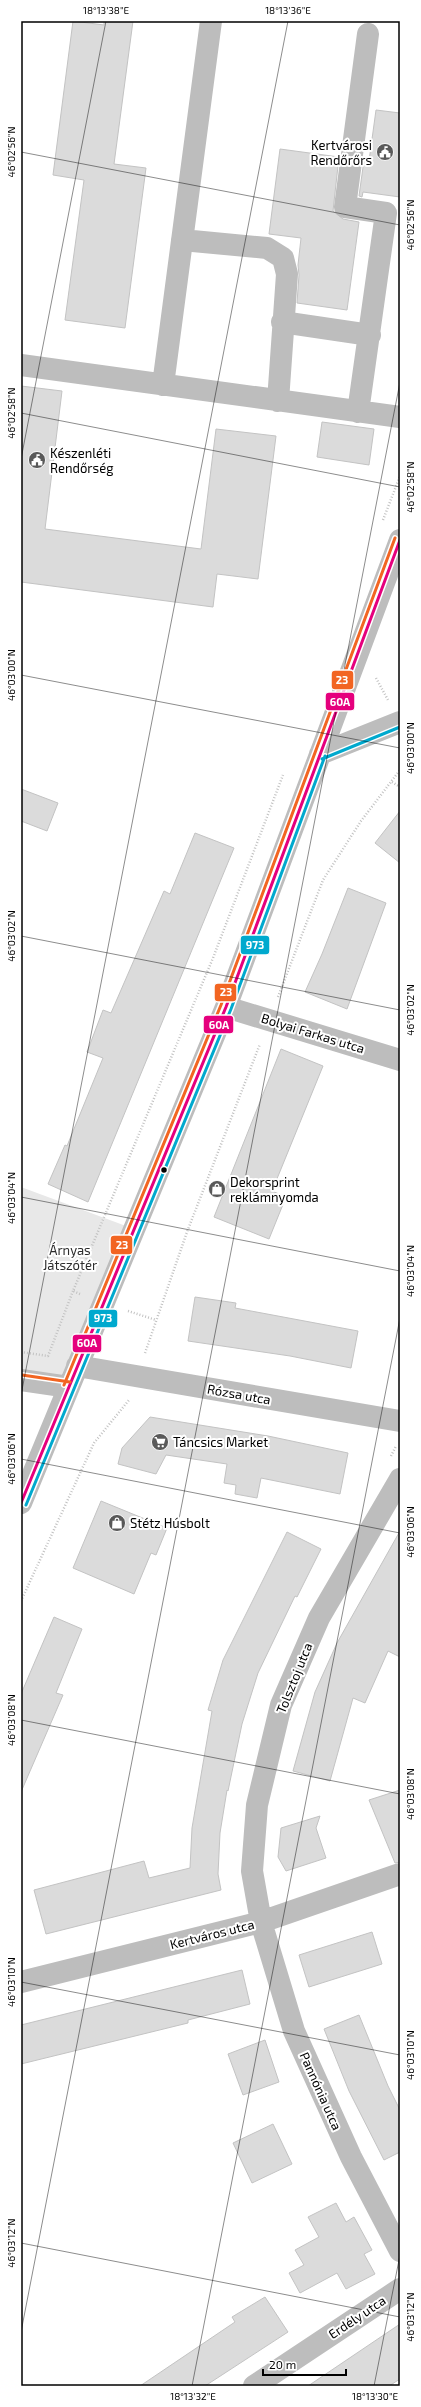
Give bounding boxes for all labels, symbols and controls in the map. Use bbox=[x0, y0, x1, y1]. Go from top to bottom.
text: 18°13'38"E bbox=[83, 4, 129, 16]
text: 18°13'36"E bbox=[265, 4, 311, 16]
text: 46°02'56"N bbox=[5, 127, 17, 177]
place label: Kertvárosi Rendőrőrs bbox=[310, 137, 372, 168]
public building icon: Kertvárosi Rendőrőrs bbox=[375, 142, 395, 162]
text: 46°02'56"N bbox=[404, 200, 416, 250]
text: 46°02'58"N bbox=[5, 387, 17, 439]
place label: Készenléti Rendőrség bbox=[50, 445, 113, 476]
public building icon: Készenléti Rendőrség bbox=[27, 450, 47, 470]
text: 46°02'58"N bbox=[404, 461, 416, 513]
text: 46°03'00"N bbox=[5, 649, 17, 701]
line badge: 23 bbox=[331, 670, 354, 690]
text: 23 bbox=[336, 673, 348, 686]
line badge: 60A bbox=[325, 692, 355, 711]
text: 60A bbox=[330, 695, 351, 708]
text: 46°03'00"N bbox=[404, 722, 416, 774]
text: 46°03'02"N bbox=[5, 910, 17, 962]
line badge: 973 bbox=[240, 935, 270, 955]
text: 973 bbox=[246, 938, 264, 951]
line badge: 23 bbox=[214, 983, 237, 1002]
text: 46°03'02"N bbox=[404, 984, 416, 1036]
text: 23 bbox=[220, 985, 232, 998]
street label: Bolyai Farkas utca bbox=[259, 1010, 367, 1056]
line badge: 60A bbox=[203, 1015, 234, 1034]
text: 60A bbox=[209, 1018, 230, 1031]
unlabelled marker bbox=[159, 1165, 169, 1175]
text: 46°03'04"N bbox=[5, 1172, 17, 1224]
place label: Dekorsprint reklámnyomda bbox=[230, 1174, 319, 1205]
shop icon: Dekorsprint reklámnyomda bbox=[207, 1179, 227, 1199]
line badge: 23 bbox=[110, 1235, 133, 1255]
text: 23 bbox=[116, 1238, 128, 1251]
park label: Árnyas Játszótér bbox=[43, 1241, 97, 1273]
text: 46°03'04"N bbox=[404, 1245, 416, 1297]
line badge: 973 bbox=[88, 1309, 118, 1328]
text: 973 bbox=[94, 1311, 112, 1324]
line badge: 60A bbox=[72, 1334, 102, 1353]
text: 60A bbox=[77, 1336, 98, 1349]
street label: Rózsa utca bbox=[206, 1381, 272, 1407]
supermarket icon: Táncsics Market bbox=[150, 1432, 170, 1452]
text: 46°03'06"N bbox=[5, 1433, 17, 1485]
place label: Táncsics Market bbox=[173, 1434, 268, 1450]
text: 46°03'06"N bbox=[404, 1506, 416, 1558]
shop icon: Stétz Húsbolt bbox=[107, 1513, 127, 1533]
place label: Stétz Húsbolt bbox=[130, 1515, 210, 1531]
street label: Tolsztoj utca bbox=[273, 1640, 315, 1716]
text: 46°03'08"N bbox=[5, 1694, 17, 1746]
text: 46°03'08"N bbox=[404, 1768, 416, 1820]
street label: Kertváros utca bbox=[168, 1916, 256, 1952]
text: 46°03'10"N bbox=[5, 1957, 17, 2007]
text: 46°03'10"N bbox=[404, 2030, 416, 2080]
street label: Pannónia utca bbox=[297, 2049, 345, 2133]
text: 46°03'12"N bbox=[5, 2218, 17, 2268]
street label: Erdély utca bbox=[325, 2292, 389, 2342]
text: 46°03'12"N bbox=[404, 2292, 416, 2342]
scale bar bbox=[263, 2351, 346, 2377]
text: 20 m bbox=[269, 2357, 296, 2371]
text: 18°13'32"E bbox=[170, 2390, 216, 2402]
text: 18°13'30"E bbox=[352, 2390, 398, 2402]

